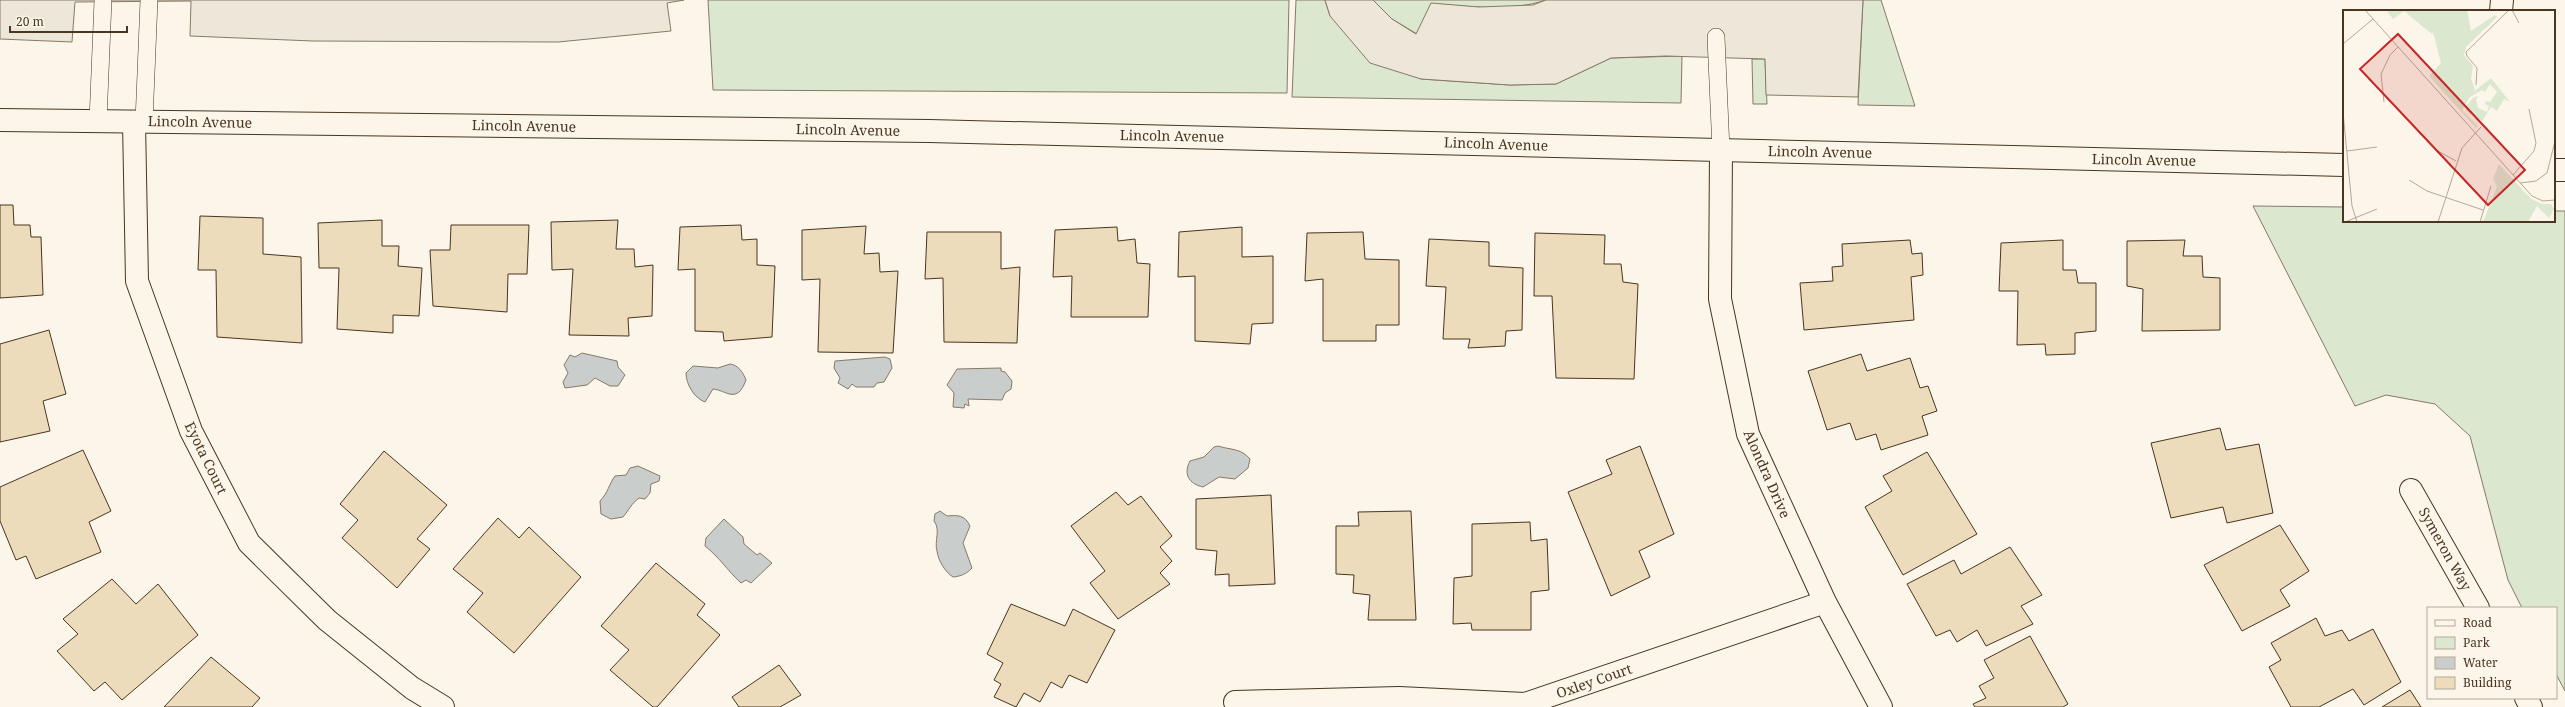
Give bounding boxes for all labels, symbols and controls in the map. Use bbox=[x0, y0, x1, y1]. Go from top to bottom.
scale bar bbox=[10, 8, 127, 34]
inset map bbox=[2343, 10, 2555, 222]
text: 20 m bbox=[16, 13, 44, 30]
street label: Lincoln Avenue bbox=[148, 111, 252, 132]
street label: Lincoln Avenue bbox=[472, 115, 576, 136]
street label: Lincoln Avenue bbox=[796, 119, 900, 140]
street label: Lincoln Avenue bbox=[1120, 125, 1224, 146]
street label: Lincoln Avenue bbox=[1444, 132, 1548, 155]
street label: Lincoln Avenue bbox=[1768, 141, 1872, 162]
street label: Lincoln Avenue bbox=[2092, 149, 2196, 170]
street label: Eyota Court bbox=[181, 418, 232, 497]
street label: Alondra Drive bbox=[1740, 427, 1795, 521]
street label: Symeron Way bbox=[2415, 504, 2476, 594]
legend bbox=[2427, 607, 2557, 699]
text: Road bbox=[2463, 614, 2493, 631]
text: Park bbox=[2463, 634, 2491, 651]
text: Water bbox=[2463, 654, 2498, 671]
street label: Oxley Court bbox=[1553, 659, 1634, 702]
text: Building bbox=[2463, 674, 2512, 691]

